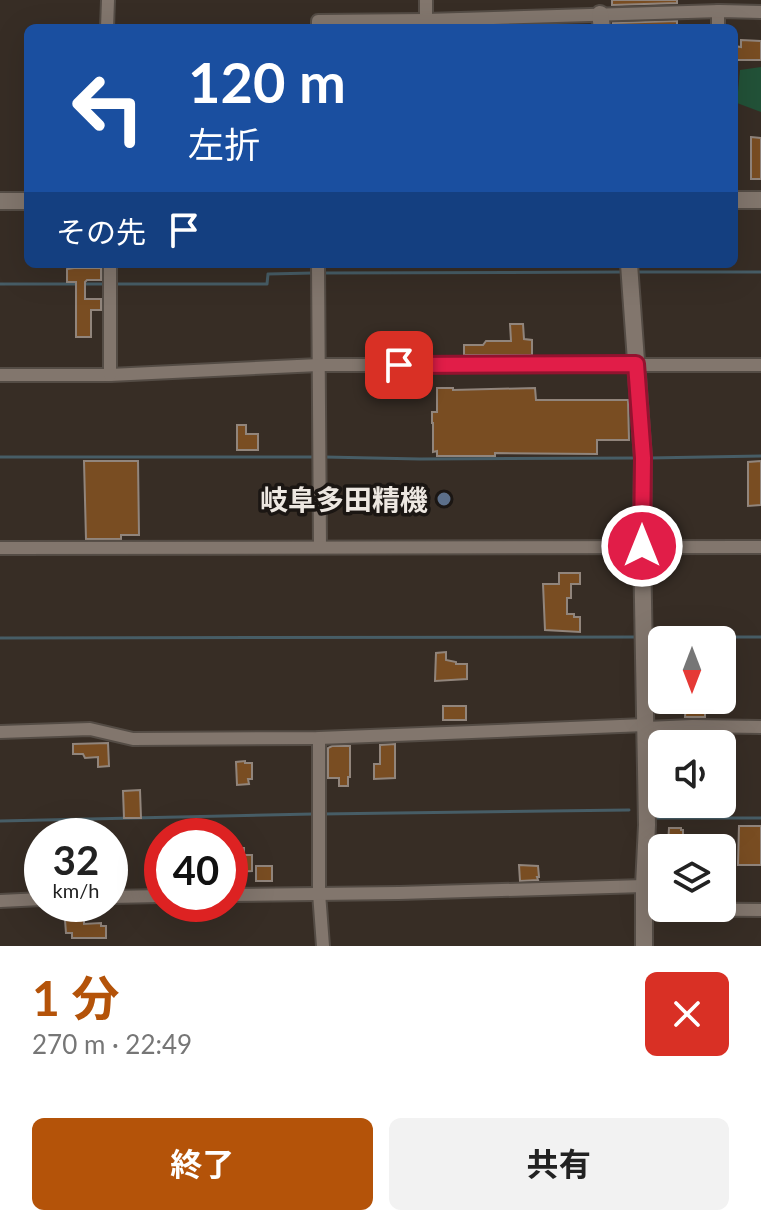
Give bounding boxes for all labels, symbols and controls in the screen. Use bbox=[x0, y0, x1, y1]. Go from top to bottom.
text: 120 m bbox=[188, 48, 346, 115]
icon: left bbox=[56, 56, 160, 160]
text: 左折 bbox=[188, 122, 260, 166]
icon: arrive bbox=[162, 208, 206, 252]
text: その先 bbox=[56, 213, 146, 249]
pin bbox=[365, 331, 433, 399]
icon: arrive bbox=[377, 343, 421, 387]
place label: 岐阜多田精機 bbox=[260, 482, 428, 516]
marker: 岐阜多田精機 bbox=[435, 490, 453, 508]
position arrow bbox=[600, 504, 684, 588]
north arrow bbox=[648, 626, 736, 714]
map controls bbox=[648, 626, 736, 922]
button: sound bbox=[648, 730, 736, 818]
speed limit sign: 40 bbox=[144, 818, 248, 922]
button: layers bbox=[648, 834, 736, 922]
text: 32 bbox=[53, 836, 99, 884]
text: km/h bbox=[53, 878, 99, 902]
text: 1 分 bbox=[32, 969, 120, 1026]
button: close bbox=[645, 972, 729, 1056]
text: 270 m · 22:49 bbox=[32, 1028, 192, 1060]
button: 終了 bbox=[32, 1118, 373, 1210]
button: 共有 bbox=[389, 1118, 729, 1210]

